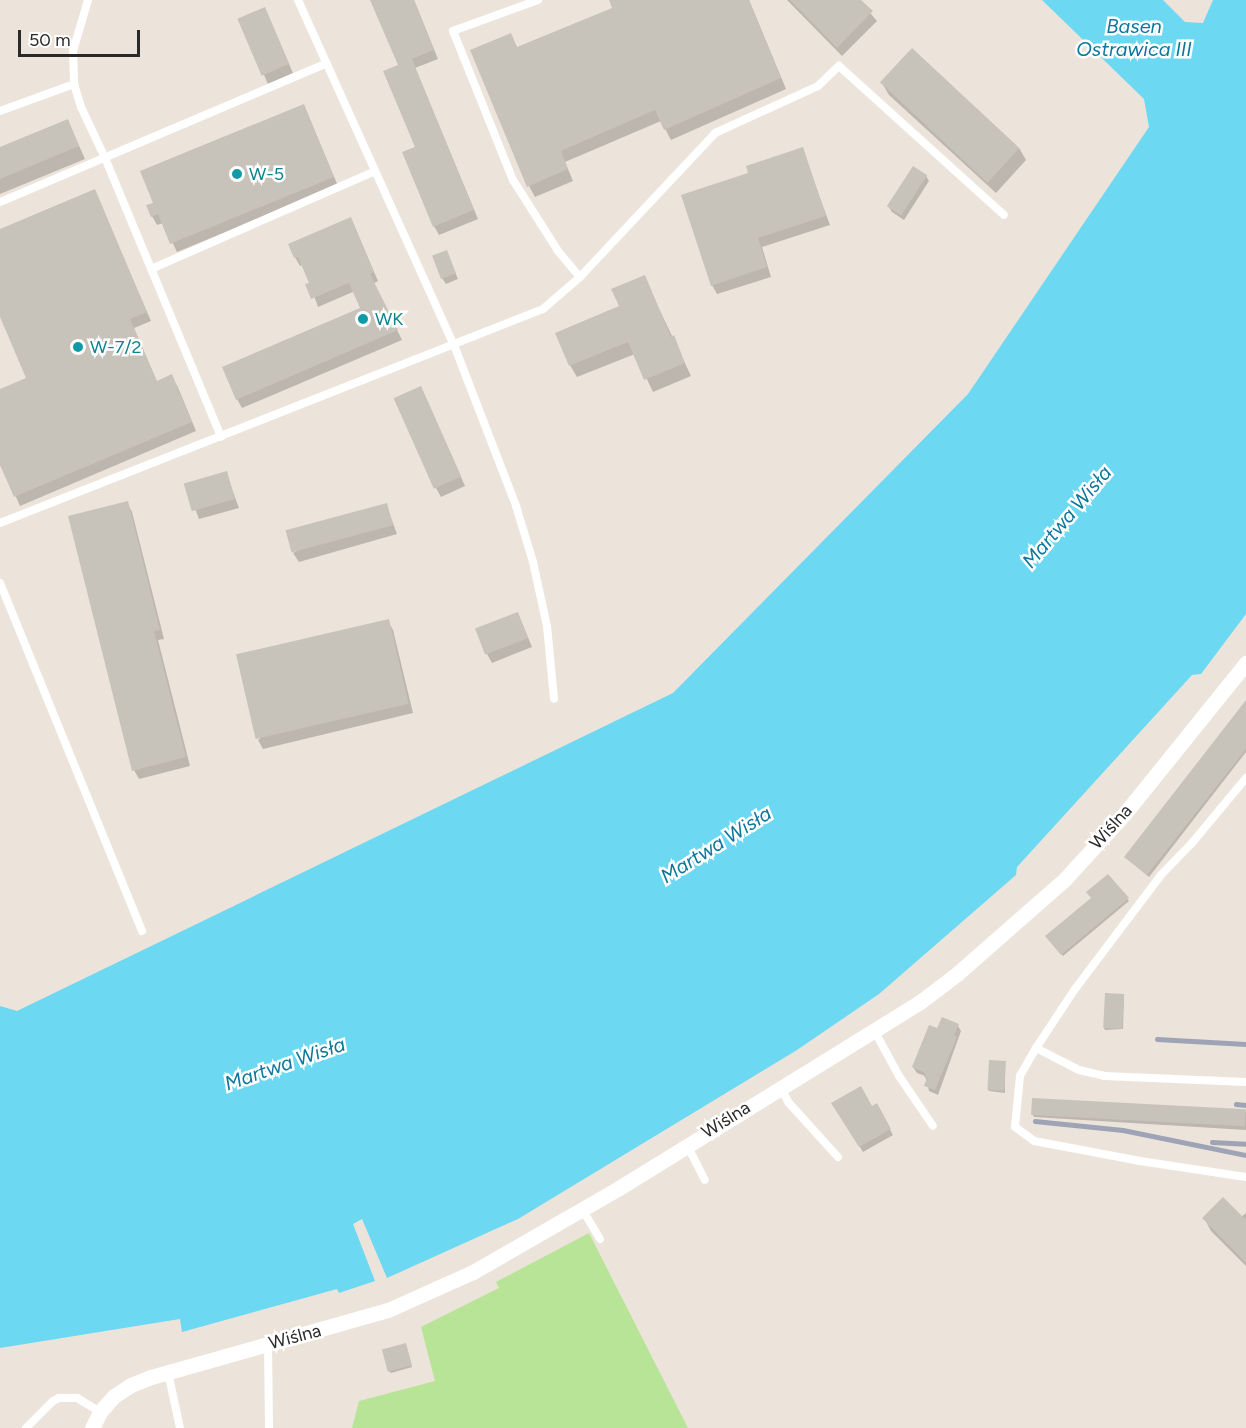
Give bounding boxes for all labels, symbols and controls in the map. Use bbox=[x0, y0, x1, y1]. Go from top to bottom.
water label: Basen Ostrawica III bbox=[1076, 14, 1192, 61]
scale bar bbox=[21, 18, 142, 56]
text: 50 m bbox=[29, 29, 71, 51]
place label: W-5 bbox=[249, 163, 284, 185]
marker: W-5 bbox=[230, 167, 244, 181]
place label: WK bbox=[375, 308, 403, 330]
marker: WK bbox=[356, 312, 370, 326]
place label: W-7/2 bbox=[90, 336, 142, 358]
marker: W-7/2 bbox=[71, 340, 85, 354]
water label: Martwa Wisła bbox=[1017, 461, 1117, 573]
street label: Wiślna bbox=[1085, 800, 1137, 854]
water label: Martwa Wisła bbox=[656, 801, 776, 889]
water label: Martwa Wisła bbox=[222, 1032, 348, 1096]
street label: Wiślna bbox=[698, 1097, 754, 1143]
street label: Wiślna bbox=[267, 1320, 323, 1354]

